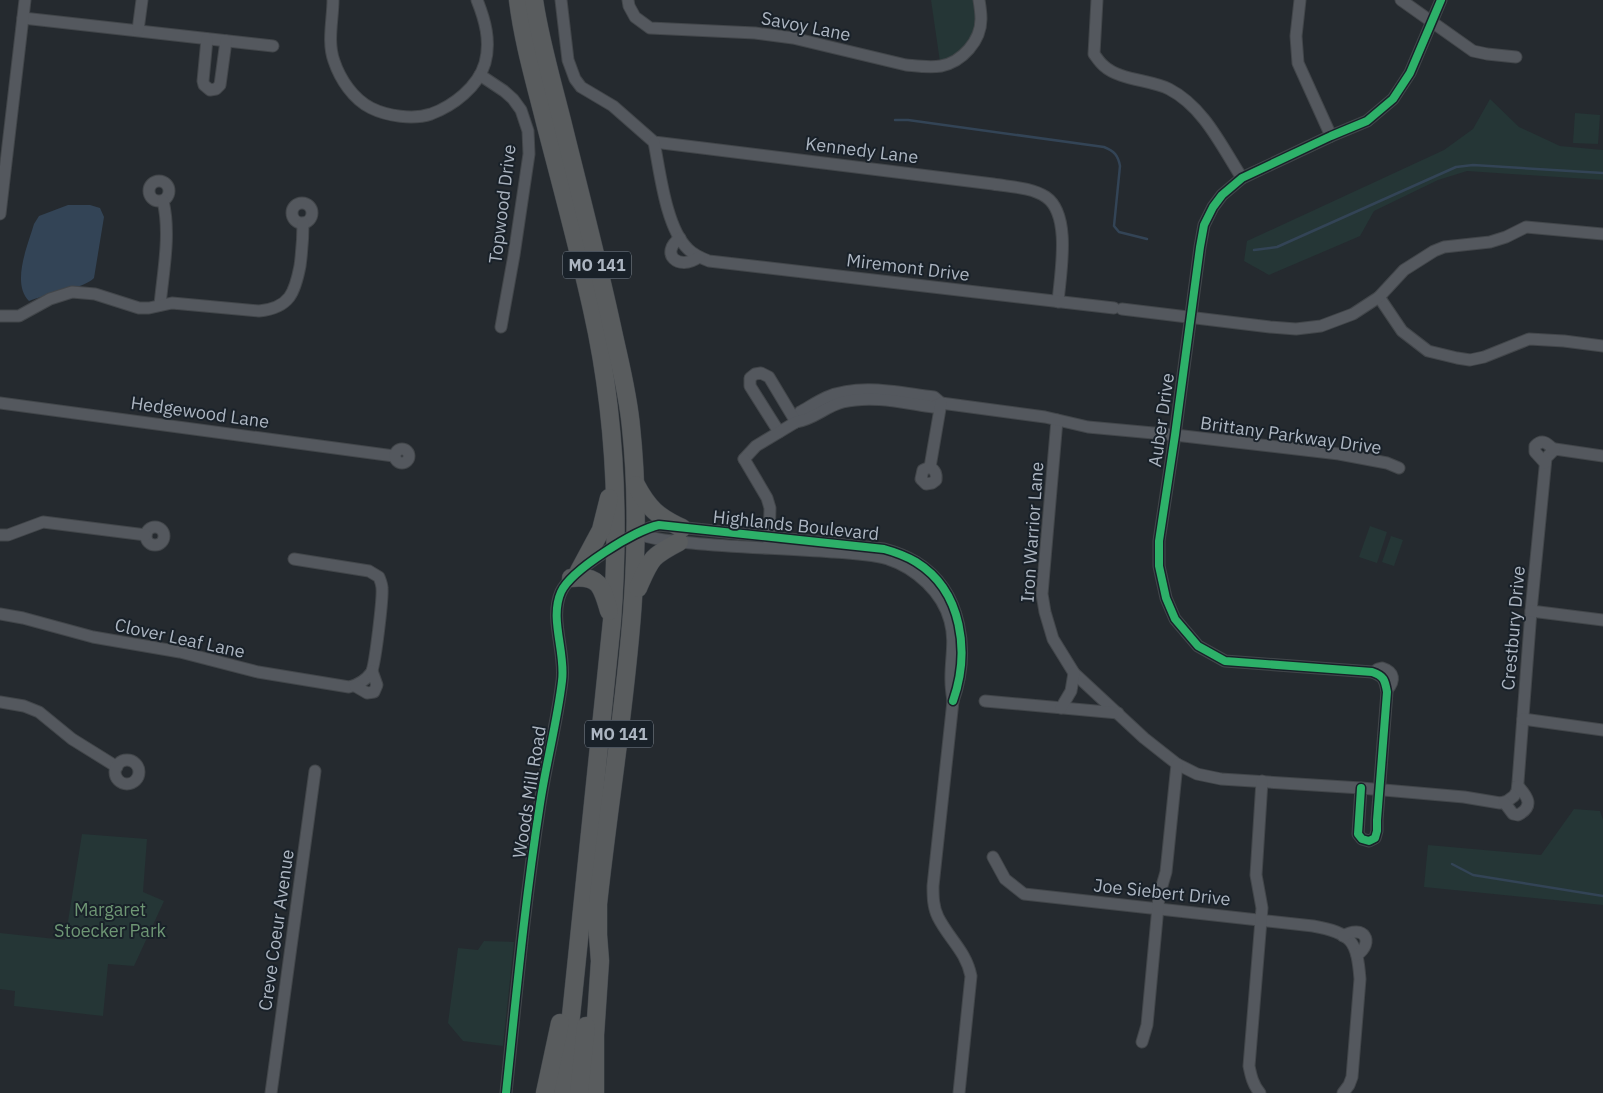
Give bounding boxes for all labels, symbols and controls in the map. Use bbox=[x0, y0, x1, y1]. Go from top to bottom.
street label: Savoy Lane bbox=[759, 6, 853, 46]
street label: Kennedy Lane bbox=[804, 132, 920, 168]
street label: Topwood Drive bbox=[483, 143, 521, 265]
street label: Miremont Drive bbox=[845, 248, 971, 286]
road number: MO 141 bbox=[563, 252, 631, 278]
street label: Auber Drive bbox=[1143, 371, 1179, 468]
street label: Hedgewood Lane bbox=[129, 391, 271, 433]
street label: Brittany Parkway Drive bbox=[1199, 411, 1383, 459]
street label: Iron Warrior Lane bbox=[1016, 461, 1048, 603]
street label: Highlands Boulevard bbox=[712, 505, 880, 545]
street label: Crestbury Drive bbox=[1496, 565, 1530, 691]
street label: Clover Leaf Lane bbox=[113, 613, 247, 663]
road number: MO 141 bbox=[585, 721, 653, 748]
street label: Woods Mill Road bbox=[507, 724, 551, 860]
street label: Creve Coeur Avenue bbox=[253, 848, 299, 1012]
street label: Joe Siebert Drive bbox=[1092, 873, 1232, 911]
park label: Margaret Stoecker Park bbox=[54, 898, 167, 942]

